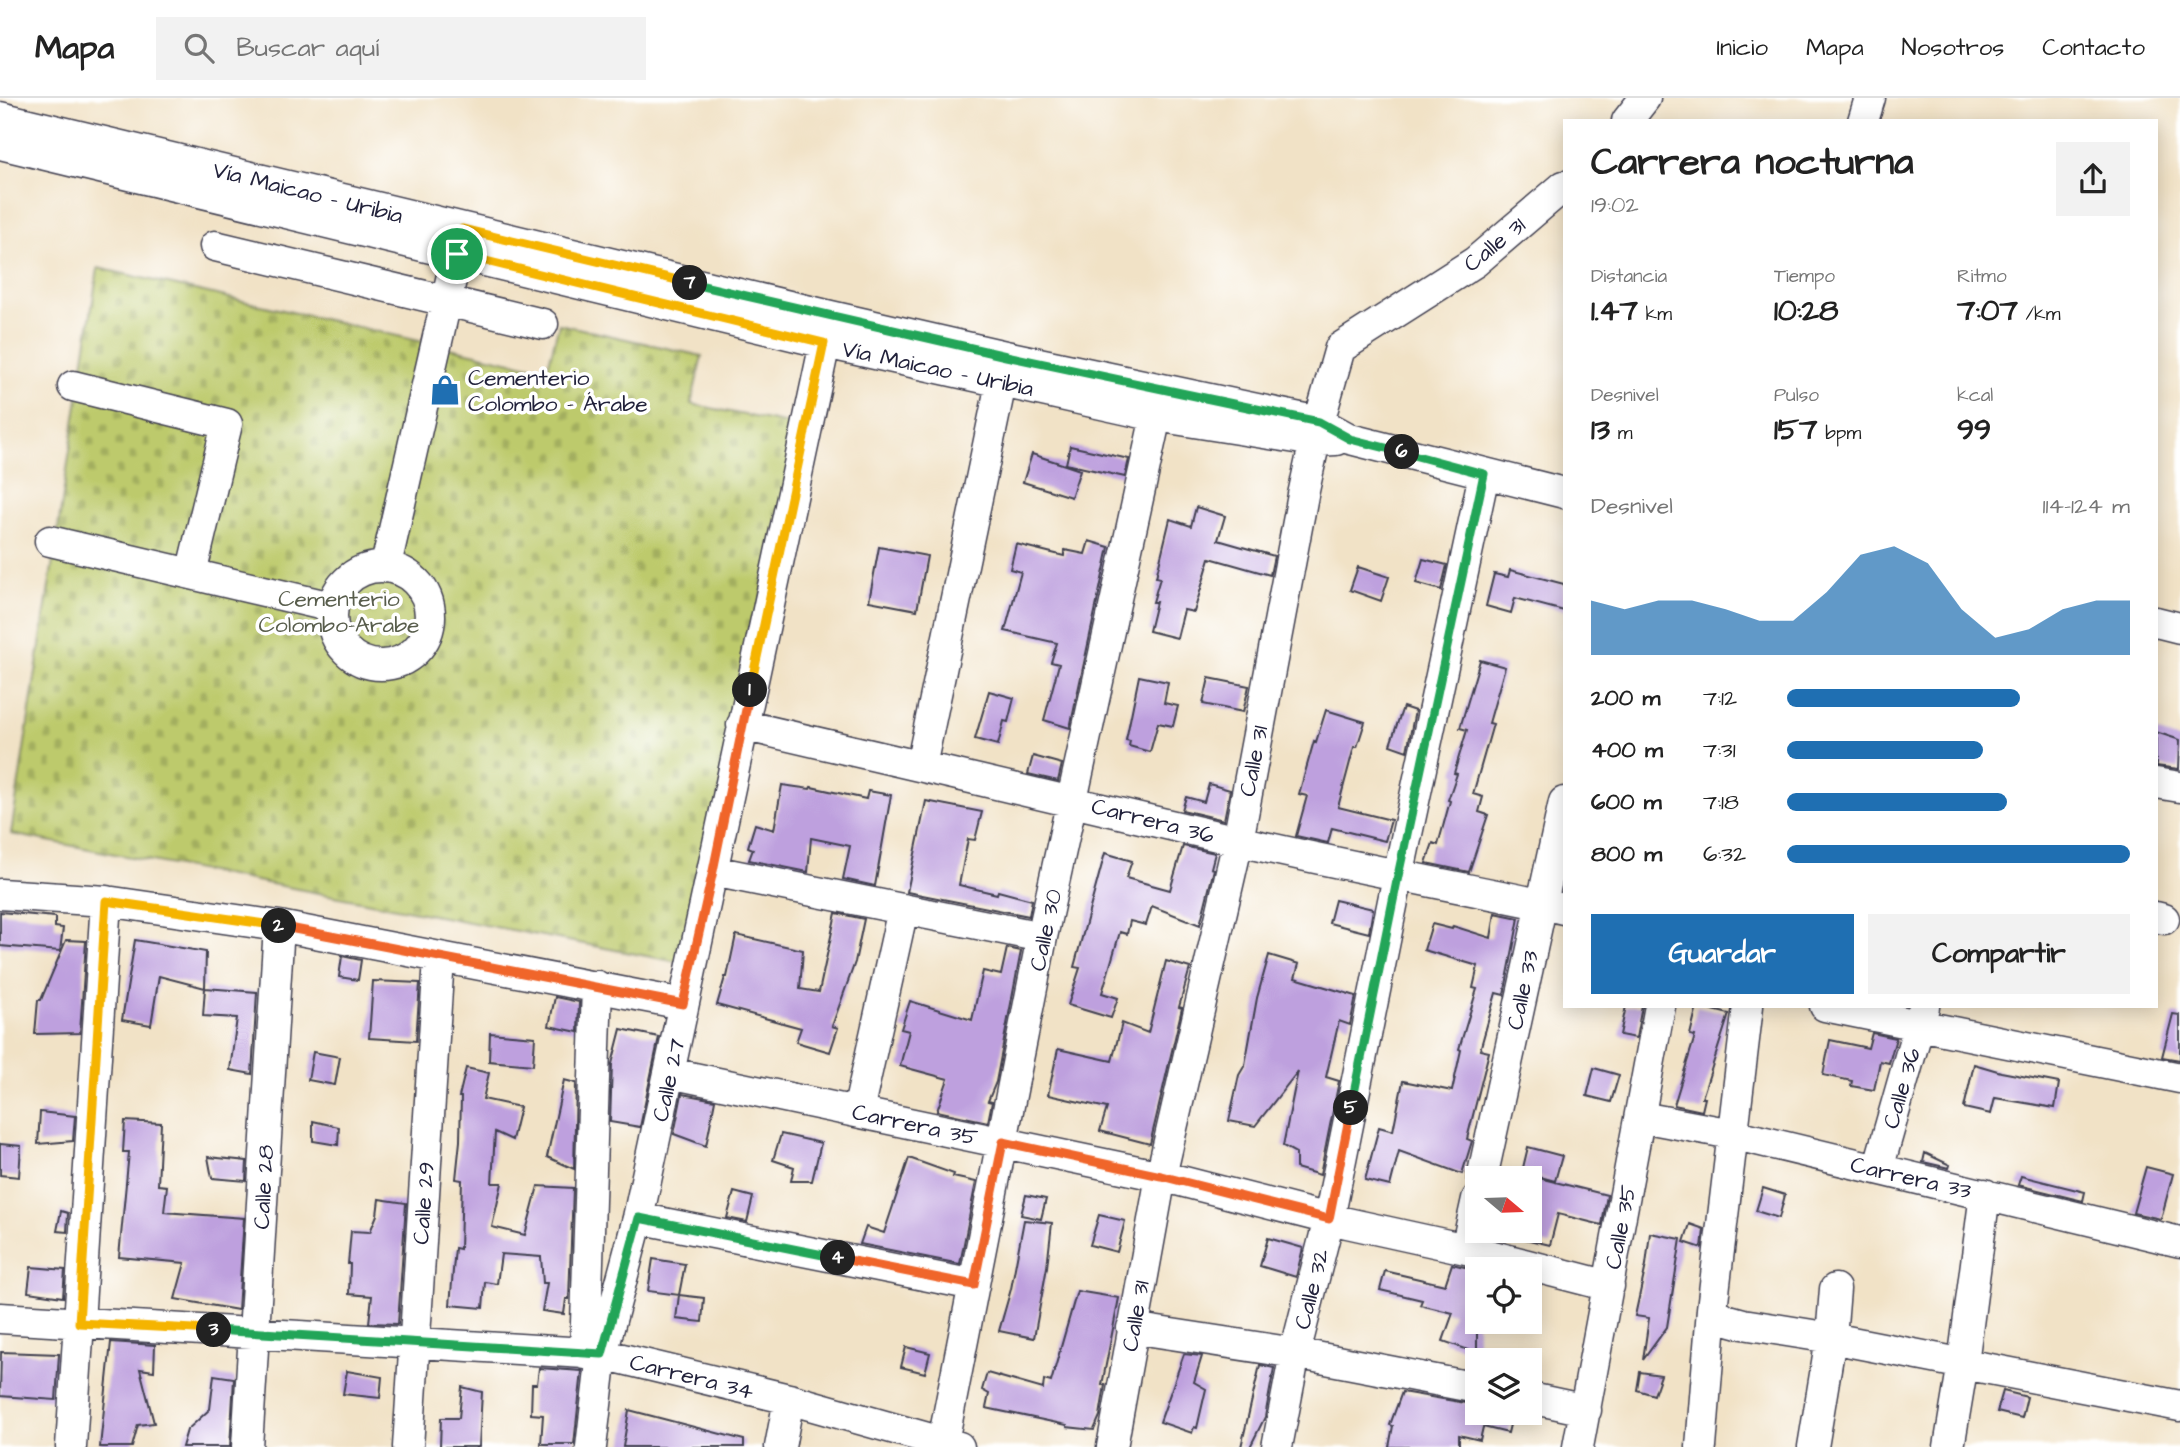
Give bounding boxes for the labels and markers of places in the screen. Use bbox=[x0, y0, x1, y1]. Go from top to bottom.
pin bbox=[427, 224, 487, 284]
pin: 7 bbox=[672, 266, 708, 300]
place label: Cementerio Colombo - Árabe bbox=[468, 362, 648, 420]
shop icon: Cementerio Colombo - Árabe bbox=[428, 373, 462, 407]
pin: 6 bbox=[1384, 434, 1420, 470]
pin: 1 bbox=[732, 672, 768, 708]
pin: 2 bbox=[262, 908, 296, 944]
pin: 5 bbox=[1334, 1090, 1368, 1126]
pin: 4 bbox=[820, 1240, 856, 1276]
pin: 3 bbox=[196, 1312, 232, 1348]

